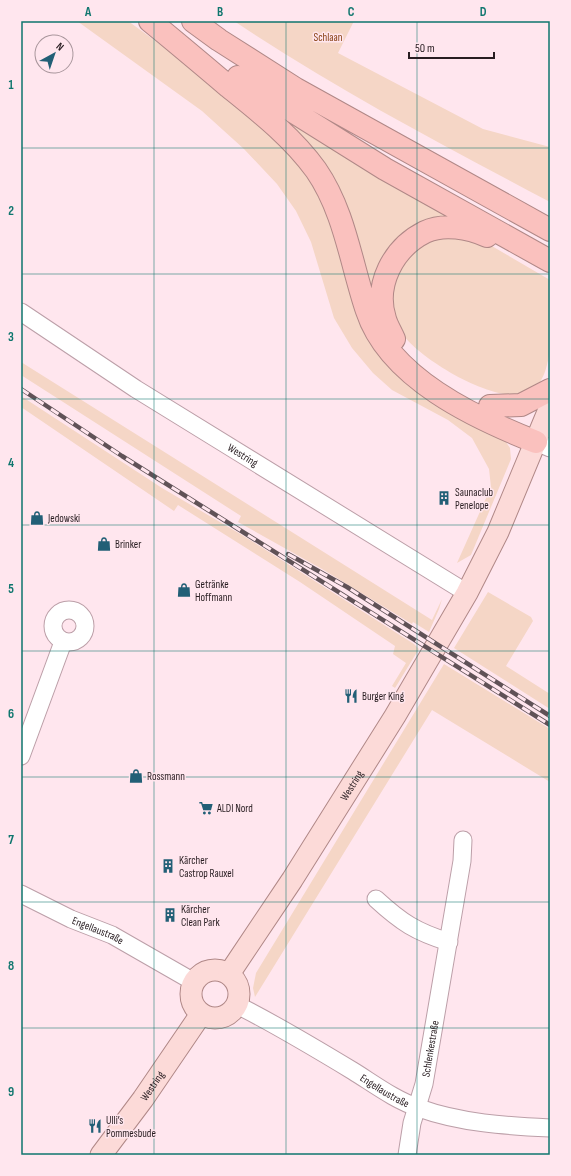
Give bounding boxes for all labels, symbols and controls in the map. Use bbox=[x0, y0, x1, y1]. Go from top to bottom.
text: A bbox=[84, 4, 92, 20]
text: B bbox=[217, 4, 223, 20]
text: C bbox=[348, 4, 355, 20]
text: D bbox=[480, 4, 487, 20]
park label: Schlaan bbox=[313, 31, 343, 44]
north arrow bbox=[34, 34, 74, 74]
scale bar bbox=[409, 34, 494, 60]
text: N bbox=[54, 40, 67, 54]
text: 50 m bbox=[415, 41, 435, 56]
text: 1 bbox=[8, 77, 14, 93]
text: 2 bbox=[8, 203, 14, 219]
text: 3 bbox=[8, 329, 14, 345]
street label: Westring bbox=[225, 441, 261, 469]
text: 4 bbox=[8, 455, 14, 471]
place label: Saunaclub Penelope bbox=[455, 486, 494, 512]
building icon: Saunaclub Penelope bbox=[436, 490, 452, 506]
shop icon: Jedowski bbox=[29, 510, 45, 526]
place label: Jedowski bbox=[47, 512, 80, 525]
shop icon: Brinker bbox=[96, 536, 112, 552]
place label: Brinker bbox=[115, 538, 141, 551]
place label: Getränke Hoffmann bbox=[195, 578, 232, 604]
text: 5 bbox=[8, 581, 14, 597]
shop icon: Getränke Hoffmann bbox=[176, 582, 192, 598]
restaurant icon: Burger King bbox=[343, 688, 359, 704]
place label: Burger King bbox=[362, 690, 405, 703]
text: 6 bbox=[8, 706, 14, 722]
street label: Westring bbox=[337, 767, 366, 803]
shop icon: Rossmann bbox=[128, 768, 144, 784]
place label: Rossmann bbox=[147, 770, 185, 783]
supermarket icon: ALDI Nord bbox=[198, 800, 214, 816]
place label: ALDI Nord bbox=[216, 802, 253, 815]
text: 7 bbox=[8, 832, 14, 848]
place label: Kärcher Castrop Rauxel bbox=[179, 854, 234, 880]
building icon: Kärcher Castrop Rauxel bbox=[160, 858, 176, 874]
place label: Kärcher Clean Park bbox=[181, 903, 220, 929]
building icon: Kärcher Clean Park bbox=[162, 907, 178, 923]
street label: Engellaustraße bbox=[70, 914, 126, 947]
text: 8 bbox=[8, 958, 14, 974]
street label: Schlenkestraße bbox=[419, 1019, 441, 1078]
street label: Westring bbox=[137, 1068, 167, 1103]
street label: Engellaustraße bbox=[358, 1071, 411, 1110]
text: 9 bbox=[8, 1084, 14, 1100]
place label: Ulli’s Pommesbude bbox=[106, 1114, 156, 1140]
restaurant icon: Ulli’s Pommesbude bbox=[87, 1118, 103, 1134]

